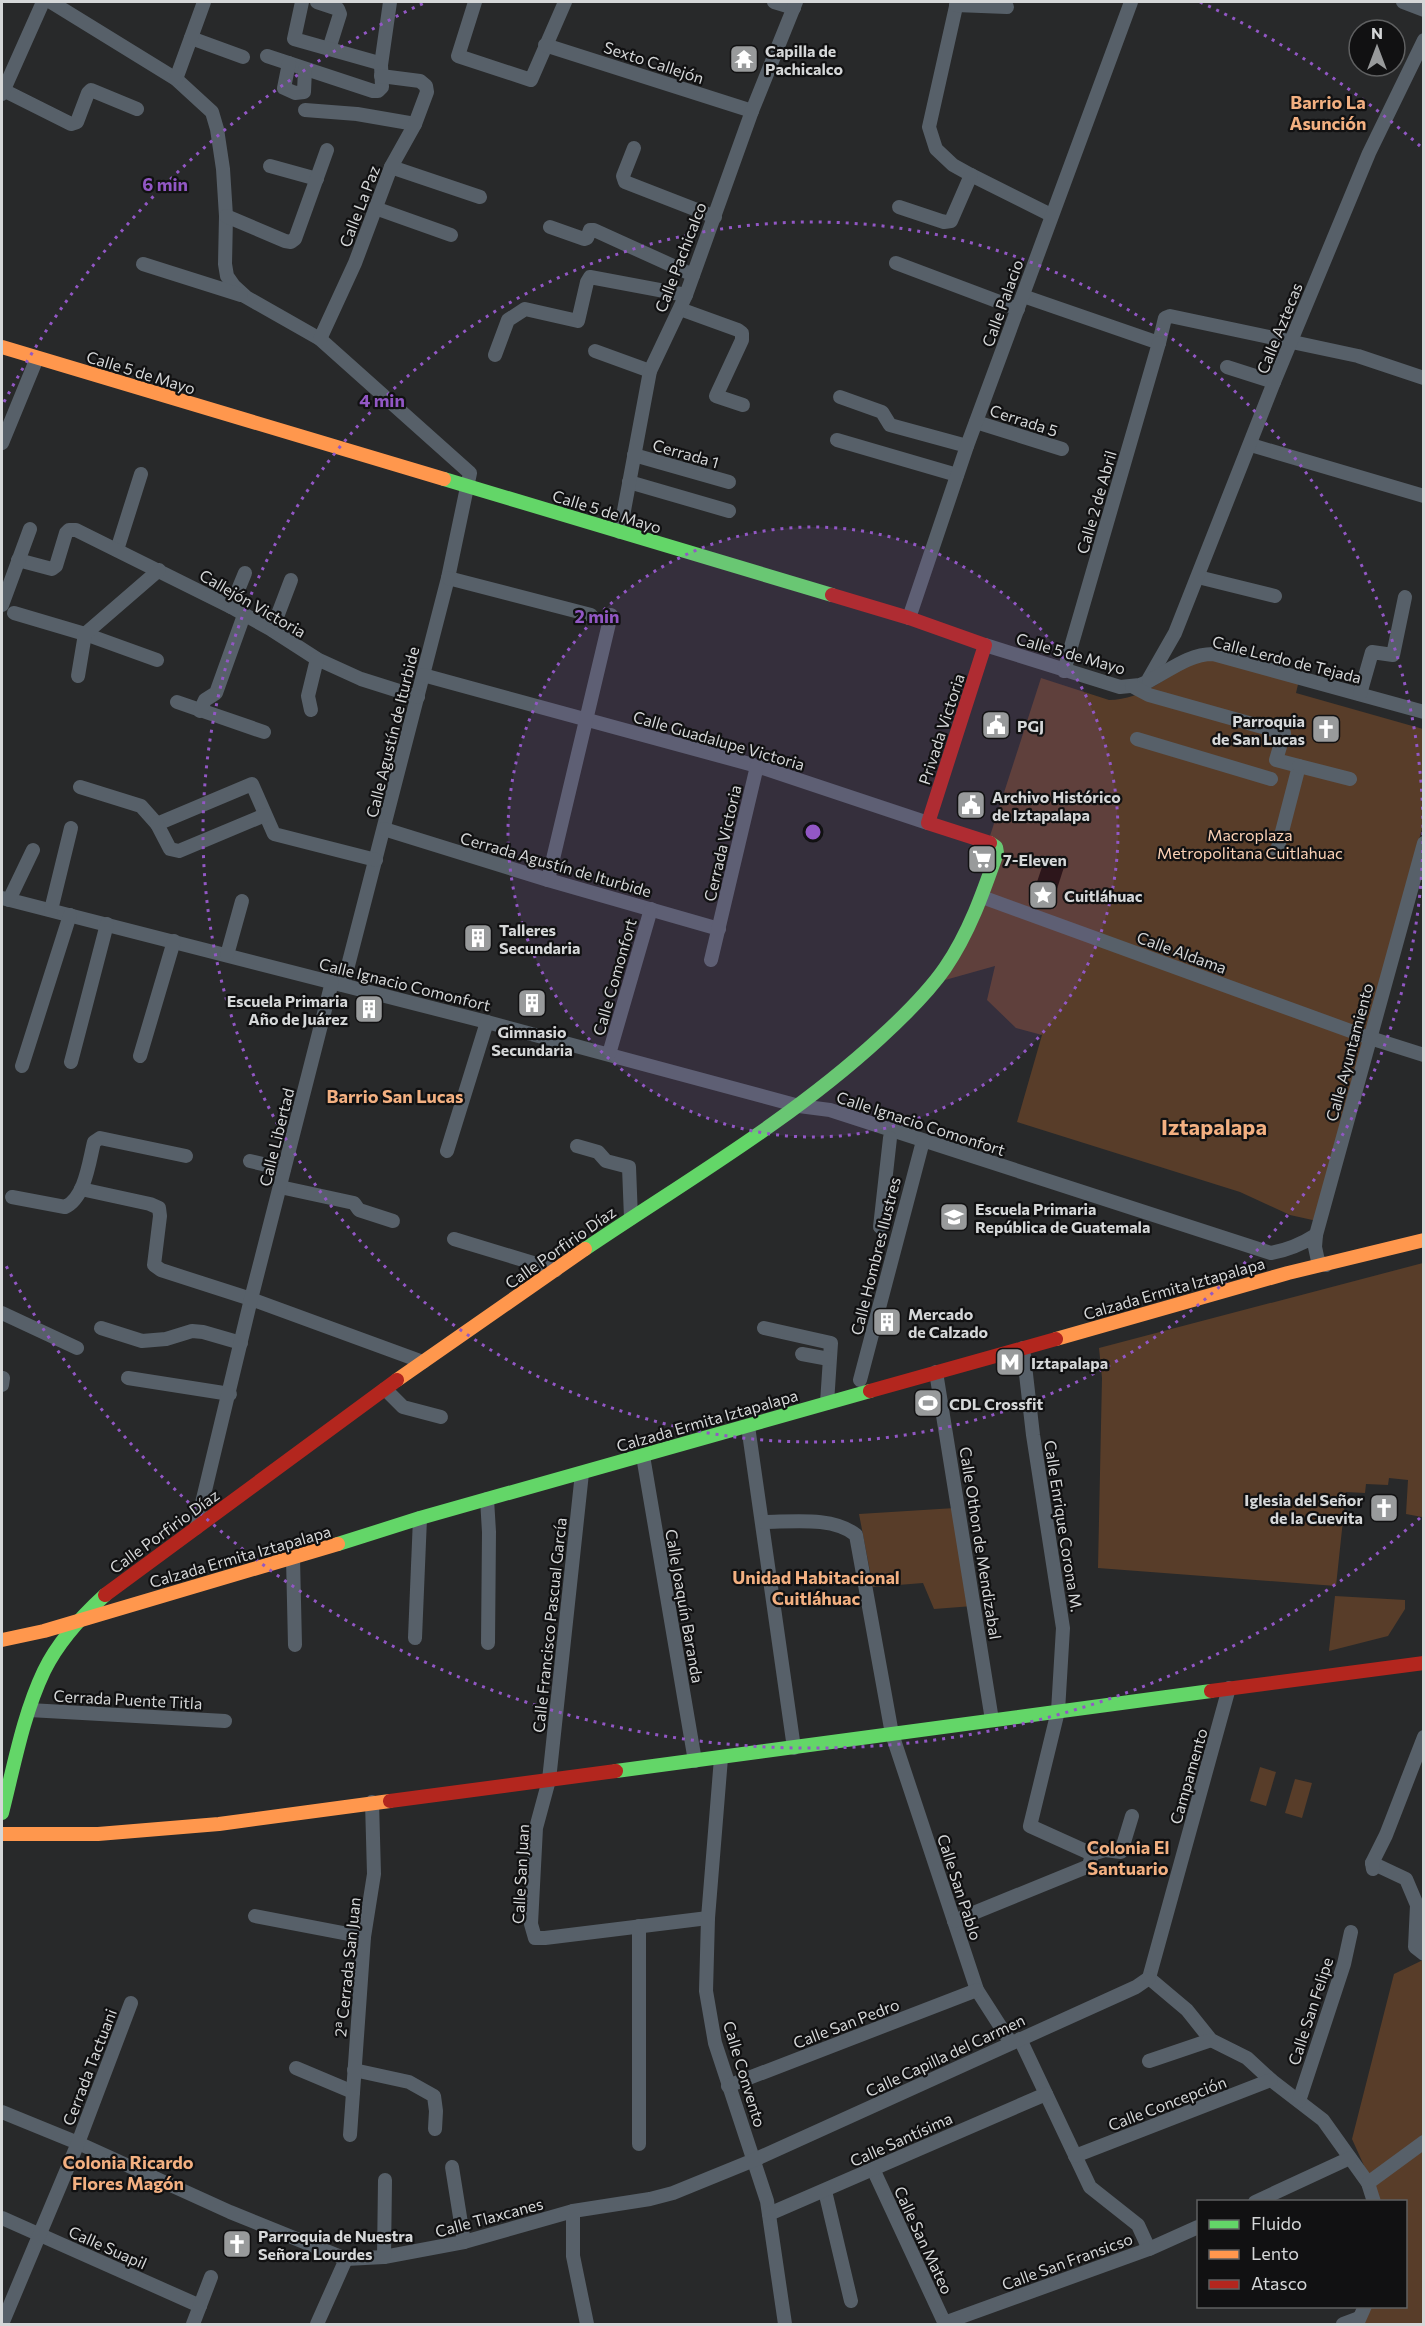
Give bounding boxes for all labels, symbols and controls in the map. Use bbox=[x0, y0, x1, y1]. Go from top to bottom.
north arrow bbox=[1347, 18, 1407, 78]
text: N bbox=[1371, 23, 1383, 42]
street label: Sexto Callejón bbox=[602, 37, 706, 87]
place label: Capilla de Pachicalco bbox=[765, 41, 844, 78]
temple icon: Capilla de Pachicalco bbox=[728, 43, 760, 75]
district label: Barrio La Asunción bbox=[1290, 91, 1366, 134]
street label: Calle La Paz bbox=[335, 162, 383, 250]
text: 6 min bbox=[142, 173, 188, 195]
street label: Calle Pachicalco bbox=[650, 199, 710, 315]
street label: Calle Palacio bbox=[977, 257, 1027, 349]
street label: Calle Aztecas bbox=[1252, 280, 1306, 376]
street label: Calle 5 de Mayo bbox=[84, 346, 198, 398]
text: 4 min bbox=[359, 389, 405, 411]
street label: Cerrada 5 bbox=[988, 400, 1060, 440]
street label: Cerrada 1 bbox=[651, 435, 721, 471]
street label: Calle 2 de Abril bbox=[1072, 448, 1120, 556]
street label: Calle 5 de Mayo bbox=[550, 485, 664, 537]
street label: Callejón Victoria bbox=[196, 565, 310, 641]
text: 2 min bbox=[575, 605, 619, 627]
street label: Calle 5 de Mayo bbox=[1014, 628, 1128, 678]
street label: Calle Lerdo de Tejada bbox=[1211, 631, 1363, 687]
street label: Calle Agustín de Iturbide bbox=[362, 644, 422, 820]
street label: Privada Victoria bbox=[914, 671, 968, 787]
street label: Calle Guadalupe Victoria bbox=[631, 706, 807, 774]
public building icon: PGJ bbox=[980, 709, 1012, 741]
place label: Parroquia de San Lucas bbox=[1212, 711, 1305, 748]
church icon: Parroquia de San Lucas bbox=[1310, 713, 1342, 745]
place label: PGJ bbox=[1017, 716, 1044, 735]
street label: Cerrada Victoria bbox=[699, 783, 745, 903]
place label: Archivo Histórico de Iztapalapa bbox=[992, 787, 1121, 824]
public building icon: Archivo Histórico de Iztapalapa bbox=[955, 789, 987, 821]
centre of rings bbox=[803, 822, 823, 842]
park label: Macroplaza Metropolitana Cuitlahuac bbox=[1157, 825, 1343, 862]
street label: Cerrada Agustín de Iturbide bbox=[458, 828, 654, 900]
supermarket icon: 7-Eleven bbox=[966, 843, 998, 875]
place label: 7-Eleven bbox=[1003, 850, 1067, 869]
place icon: Cuitláhuac bbox=[1027, 879, 1059, 911]
place label: Cuitláhuac bbox=[1064, 886, 1143, 905]
street label: Calle Comonfort bbox=[588, 916, 640, 1038]
place label: Talleres Secundaria bbox=[499, 920, 580, 957]
building icon: Talleres Secundaria bbox=[462, 922, 494, 954]
street label: Calle Aldama bbox=[1135, 927, 1229, 977]
street label: Calle Ignacio Comonfort bbox=[317, 954, 493, 1015]
street label: Calle Ayuntamiento bbox=[1321, 981, 1377, 1123]
building icon: Gimnasio Secundaria bbox=[516, 987, 548, 1019]
place label: Escuela Primaria Año de Juárez bbox=[227, 991, 348, 1028]
building icon: Escuela Primaria Año de Juárez bbox=[353, 993, 385, 1025]
place label: Gimnasio Secundaria bbox=[491, 1022, 573, 1059]
district label: Barrio San Lucas bbox=[327, 1085, 463, 1107]
street label: Calle Libertad bbox=[255, 1086, 297, 1188]
street label: Calle Ignacio Comonfort bbox=[834, 1087, 1008, 1159]
district label: Iztapalapa bbox=[1161, 1113, 1267, 1140]
street label: Calle Hombres Ilustres bbox=[846, 1175, 904, 1337]
place label: Escuela Primaria República de Guatemala bbox=[975, 1199, 1150, 1236]
school or university icon: Escuela Primaria República de Guatemala bbox=[938, 1201, 970, 1233]
street label: Calle Porfirio Díaz bbox=[501, 1202, 619, 1292]
street label: Calzada Ermita Iztapalapa bbox=[1081, 1253, 1267, 1323]
place label: Mercado de Calzado bbox=[908, 1304, 989, 1341]
building icon: Mercado de Calzado bbox=[871, 1306, 903, 1338]
metro station icon: Iztapalapa bbox=[994, 1346, 1026, 1378]
place label: Iztapalapa bbox=[1031, 1353, 1108, 1372]
street label: Calzada Ermita Iztapalapa bbox=[614, 1385, 800, 1455]
sports icon: CDL Crossfit bbox=[912, 1387, 944, 1419]
place label: CDL Crossfit bbox=[949, 1394, 1044, 1413]
street label: Calle Enrique Corona M. bbox=[1041, 1439, 1087, 1613]
street label: Calle Othon de Mendizabal bbox=[956, 1445, 1006, 1641]
street label: Calle Porfirio Díaz bbox=[106, 1485, 222, 1577]
place label: Iglesia del Señor de la Cuevita bbox=[1244, 1490, 1363, 1527]
church icon: Iglesia del Señor de la Cuevita bbox=[1368, 1492, 1400, 1524]
street label: Calle Francisco Pascual García bbox=[528, 1517, 570, 1733]
street label: Calzada Ermita Iztapalapa bbox=[147, 1521, 333, 1591]
street label: Calle Joaquín Baranda bbox=[662, 1527, 708, 1685]
district label: Unidad Habitacional Cuitláhuac bbox=[732, 1566, 900, 1609]
street label: Cerrada Puente Titla bbox=[53, 1686, 203, 1712]
street label: Campamento bbox=[1165, 1726, 1211, 1826]
street label: Calle San Juan bbox=[508, 1824, 532, 1924]
street label: Calle San Pablo bbox=[934, 1832, 986, 1942]
district label: Colonia El Santuario bbox=[1087, 1836, 1169, 1879]
street label: 2ª Cerrada San Juan bbox=[330, 1896, 364, 2038]
street label: Calle San Felipe bbox=[1284, 1955, 1336, 2067]
street label: Calle San Pedro bbox=[790, 1994, 902, 2052]
street label: Cerrada Tactuani bbox=[58, 2006, 120, 2128]
street label: Calle Capilla del Carmen bbox=[862, 2010, 1028, 2100]
street label: Calle Convento bbox=[720, 2019, 770, 2129]
street label: Calle Concepción bbox=[1105, 2072, 1229, 2134]
street label: Calle Santísima bbox=[847, 2108, 955, 2170]
district label: Colonia Ricardo Flores Magón bbox=[62, 2151, 194, 2194]
street label: Calle San Mateo bbox=[891, 2183, 957, 2297]
street label: Calle Tlaxcanes bbox=[433, 2193, 545, 2241]
legend bbox=[1197, 2200, 1407, 2308]
text: Fluido bbox=[1251, 2212, 1302, 2234]
street label: Calle Suapil bbox=[66, 2221, 150, 2273]
place label: Parroquia de Nuestra Señora Lourdes bbox=[258, 2226, 413, 2263]
church icon: Parroquia de Nuestra Señora Lourdes bbox=[221, 2228, 253, 2260]
street label: Calle San Fransicso bbox=[999, 2229, 1135, 2293]
text: Lento bbox=[1251, 2242, 1299, 2264]
text: Atasco bbox=[1251, 2272, 1307, 2294]

